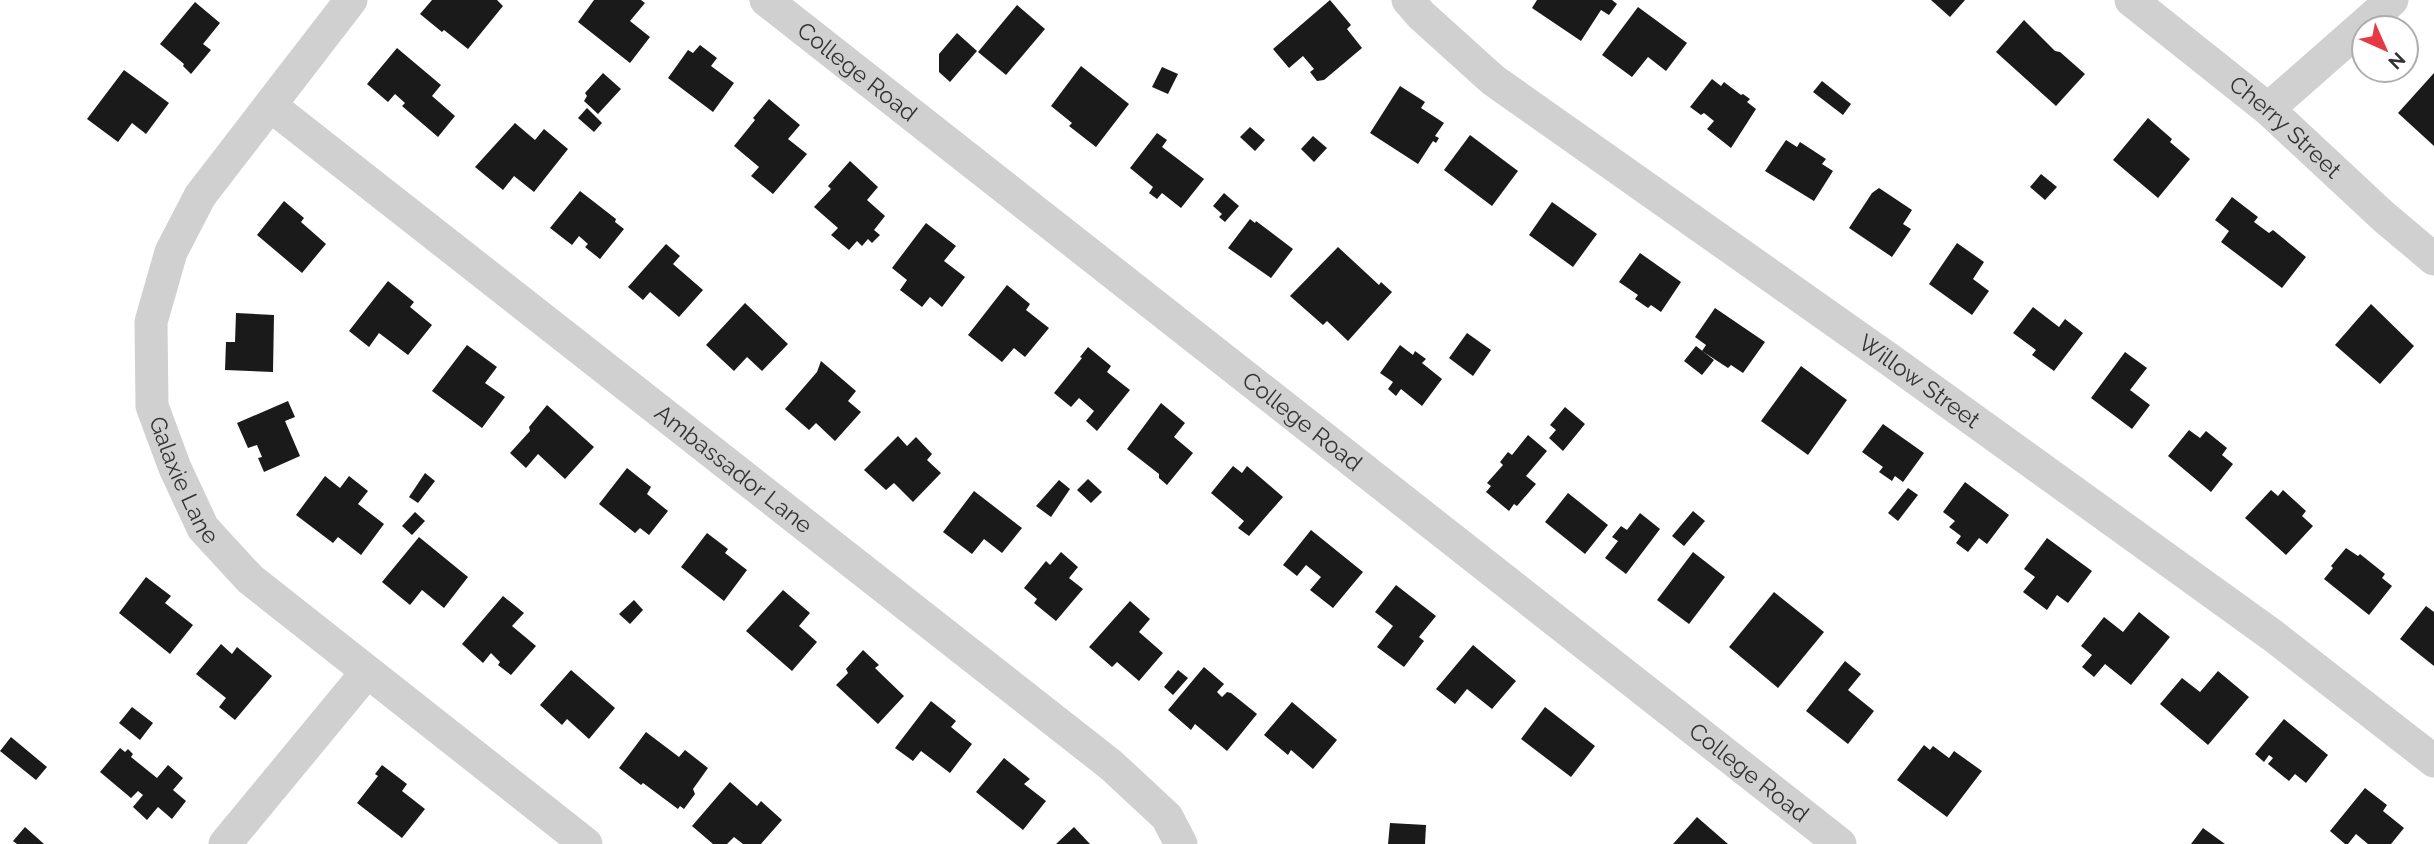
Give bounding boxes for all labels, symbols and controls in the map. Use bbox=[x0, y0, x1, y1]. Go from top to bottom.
north arrow bbox=[2350, 14, 2420, 84]
street label: College Road bbox=[792, 16, 923, 126]
text: N bbox=[2384, 48, 2410, 74]
street label: Cherry Street bbox=[2224, 70, 2347, 184]
street label: Willow Street bbox=[1854, 328, 1986, 434]
street label: College Road bbox=[1237, 366, 1368, 476]
street label: Ambassador Lane bbox=[650, 398, 818, 539]
street label: Galaxie Lane bbox=[144, 413, 225, 549]
street label: College Road bbox=[1684, 717, 1814, 827]

